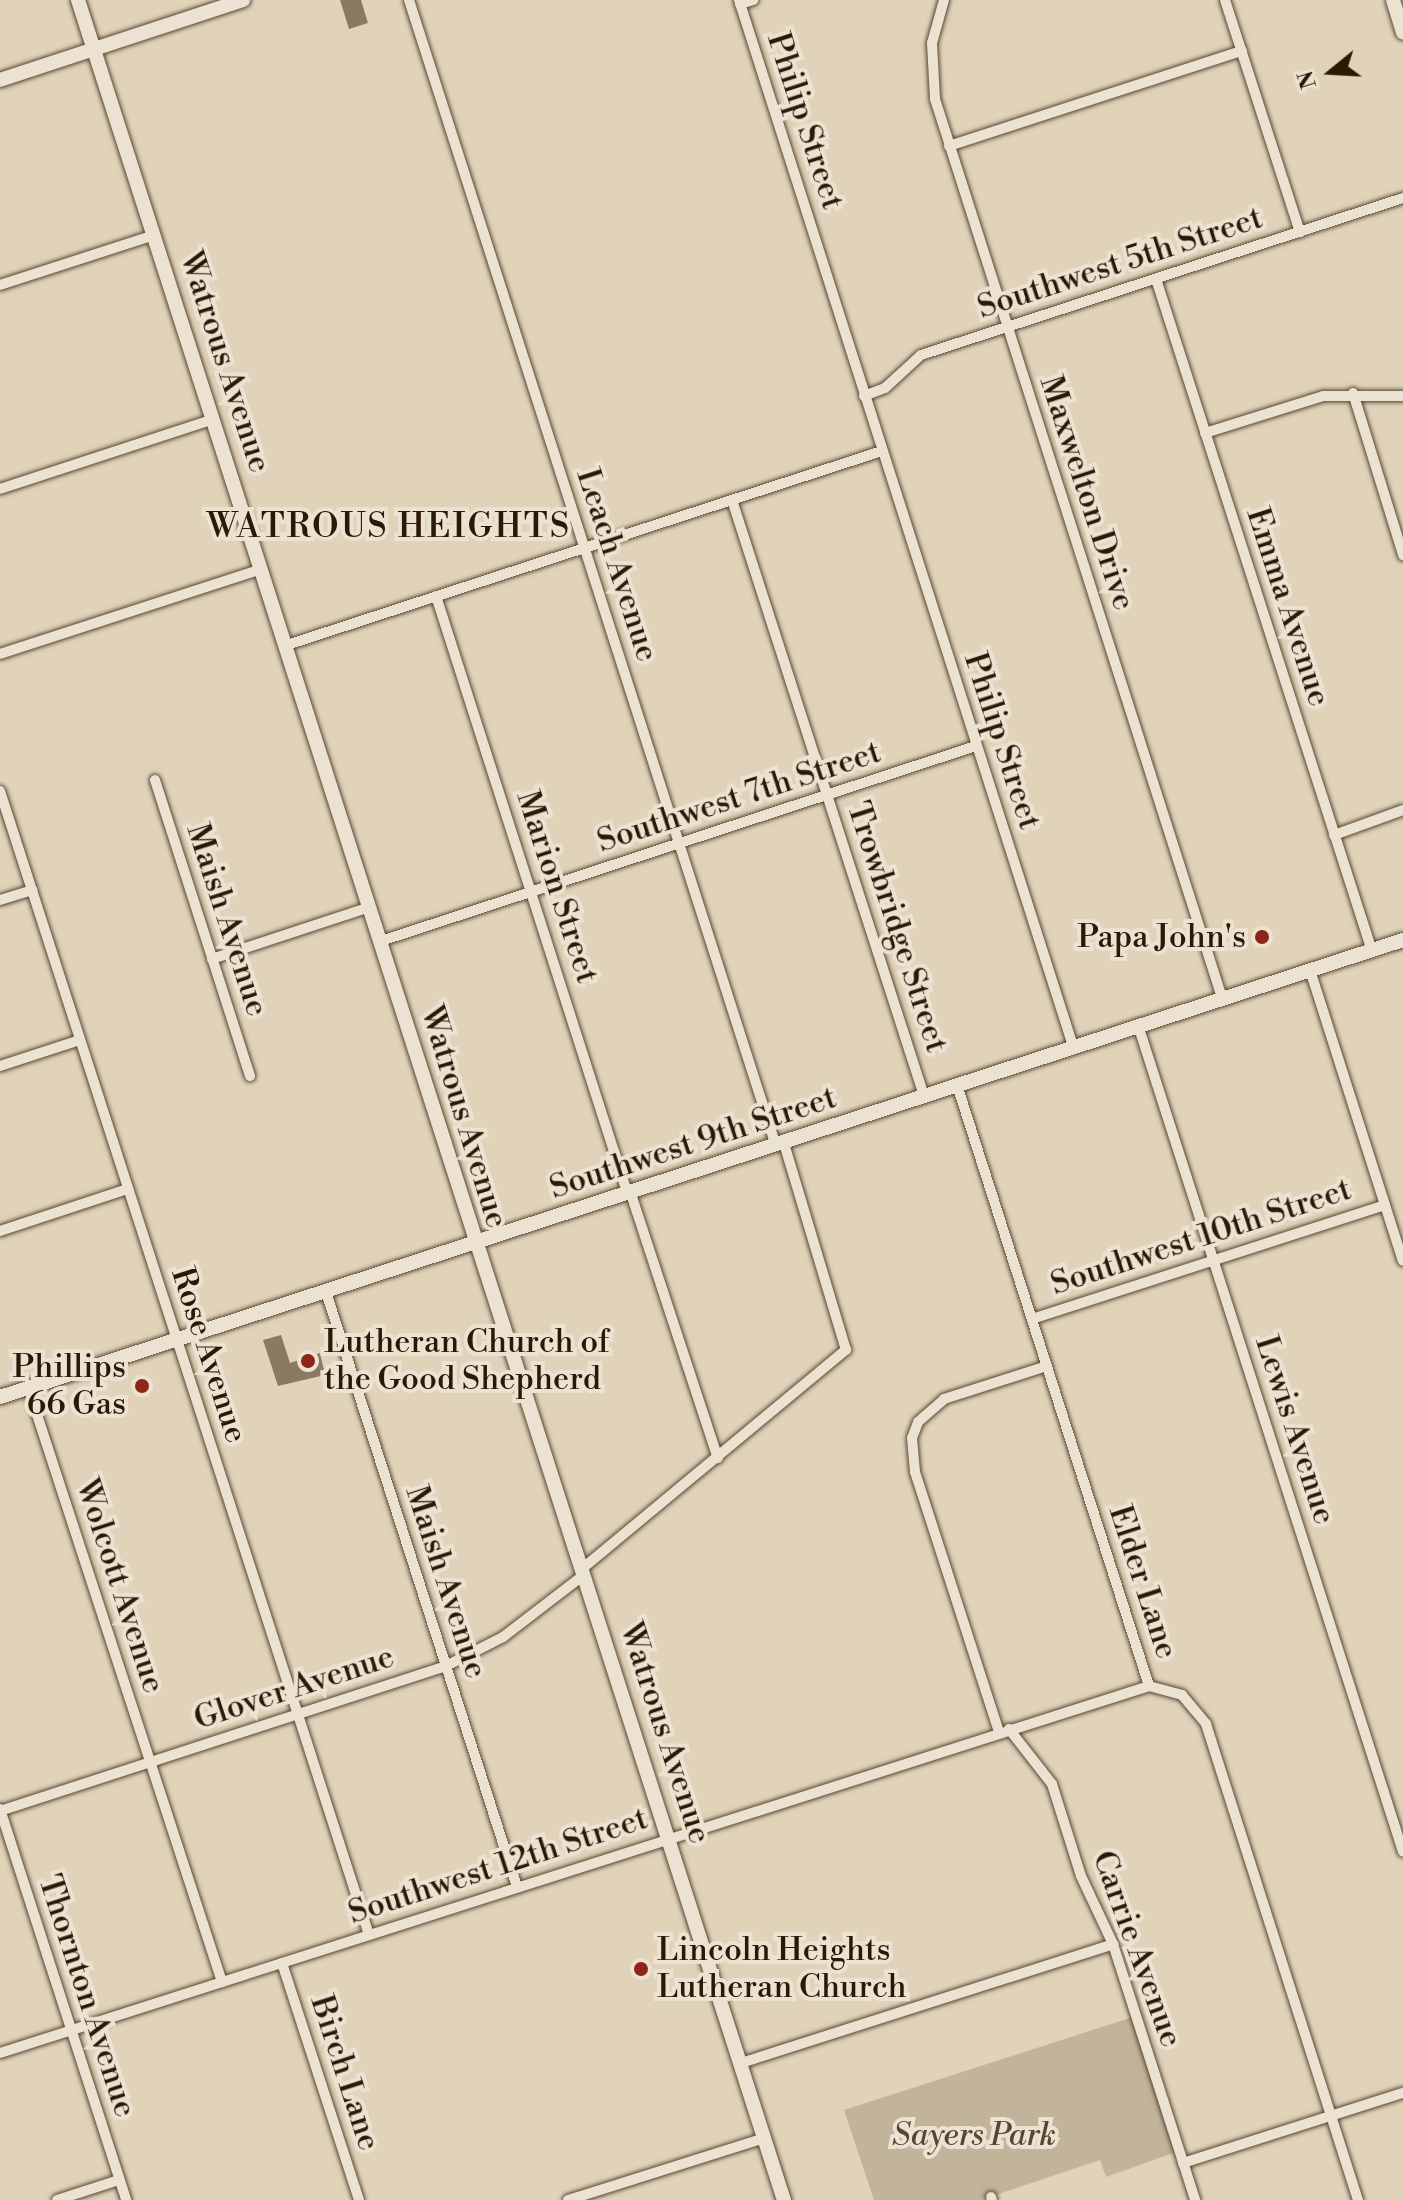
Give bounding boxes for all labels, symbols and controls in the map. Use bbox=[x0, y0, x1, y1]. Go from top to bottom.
street label: Philip Street bbox=[758, 28, 852, 214]
north arrow bbox=[1291, 32, 1371, 112]
text: N bbox=[1292, 67, 1323, 92]
street label: Southwest 5th Street bbox=[973, 199, 1267, 327]
street label: Watrous Avenue bbox=[171, 247, 279, 477]
street label: Maxwelton Drive bbox=[1031, 371, 1143, 615]
street label: Leach Avenue bbox=[568, 464, 666, 666]
street label: Emma Avenue bbox=[1238, 503, 1338, 711]
district label: WATROUS HEIGHTS bbox=[207, 508, 571, 548]
street label: Philip Street bbox=[955, 648, 1049, 834]
street label: Southwest 7th Street bbox=[592, 733, 886, 861]
street label: Marion Street bbox=[508, 786, 606, 988]
street label: Trowbridge Street bbox=[838, 797, 956, 1057]
street label: Maish Avenue bbox=[178, 819, 276, 1021]
place label: Papa John's bbox=[1077, 918, 1246, 956]
marker: Papa John's bbox=[1253, 928, 1271, 946]
street label: Watrous Avenue bbox=[412, 1001, 516, 1233]
street label: Southwest 9th Street bbox=[545, 1079, 841, 1207]
street label: Southwest 10th Street bbox=[1046, 1170, 1356, 1304]
street label: Rose Avenue bbox=[163, 1262, 255, 1448]
place label: Lutheran Church of the Good Shepherd bbox=[324, 1324, 609, 1399]
street label: Lewis Avenue bbox=[1246, 1331, 1344, 1529]
place label: Phillips 66 Gas bbox=[12, 1349, 126, 1424]
marker: Lutheran Church of the Good Shepherd bbox=[299, 1352, 317, 1370]
marker: Phillips 66 Gas bbox=[133, 1377, 151, 1395]
street label: Wolcott Avenue bbox=[67, 1474, 173, 1698]
street label: Maish Avenue bbox=[397, 1481, 495, 1683]
street label: Elder Lane bbox=[1100, 1500, 1186, 1664]
street label: Watrous Avenue bbox=[611, 1618, 719, 1848]
street label: Glover Avenue bbox=[189, 1638, 399, 1738]
street label: Southwest 12th Street bbox=[344, 1799, 652, 1933]
street label: Carrie Avenue bbox=[1084, 1846, 1190, 2052]
street label: Thornton Avenue bbox=[30, 1870, 144, 2122]
place label: Lincoln Heights Lutheran Church bbox=[657, 1932, 907, 2007]
marker: Lincoln Heights Lutheran Church bbox=[632, 1960, 650, 1978]
street label: Birch Lane bbox=[302, 1991, 388, 2155]
park label: Sayers Park bbox=[892, 2116, 1056, 2154]

